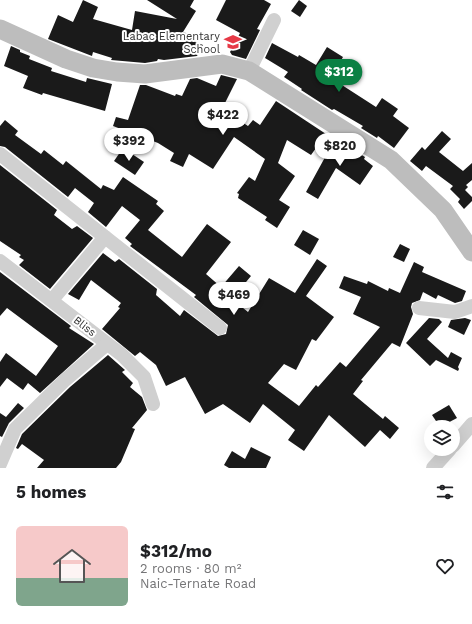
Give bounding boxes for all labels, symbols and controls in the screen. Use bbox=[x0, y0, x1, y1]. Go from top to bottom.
place label: Labac Elementary School bbox=[123, 30, 221, 56]
school or university icon: Labac Elementary School bbox=[223, 32, 243, 52]
pin: $312 bbox=[315, 59, 363, 93]
text: $312 bbox=[324, 64, 354, 79]
pin: $422 bbox=[199, 102, 247, 136]
text: $422 bbox=[207, 107, 239, 122]
pin: $392 bbox=[105, 128, 153, 162]
text: $392 bbox=[113, 133, 145, 148]
pin: $820 bbox=[316, 133, 364, 167]
text: $820 bbox=[324, 138, 356, 153]
pin: $469 bbox=[210, 282, 258, 316]
text: $469 bbox=[218, 287, 250, 302]
street label: Bliss bbox=[71, 314, 99, 339]
map controls bbox=[424, 420, 460, 456]
button: layers bbox=[424, 420, 460, 456]
icon: filters bbox=[434, 481, 456, 503]
text: 5 homes bbox=[16, 482, 86, 502]
text: $312/mo bbox=[140, 541, 212, 561]
icon: home bbox=[48, 542, 96, 590]
icon: heart bbox=[434, 555, 456, 577]
text: 2 rooms · 80 m² bbox=[140, 561, 241, 576]
text: Naic-Ternate Road bbox=[140, 576, 256, 591]

